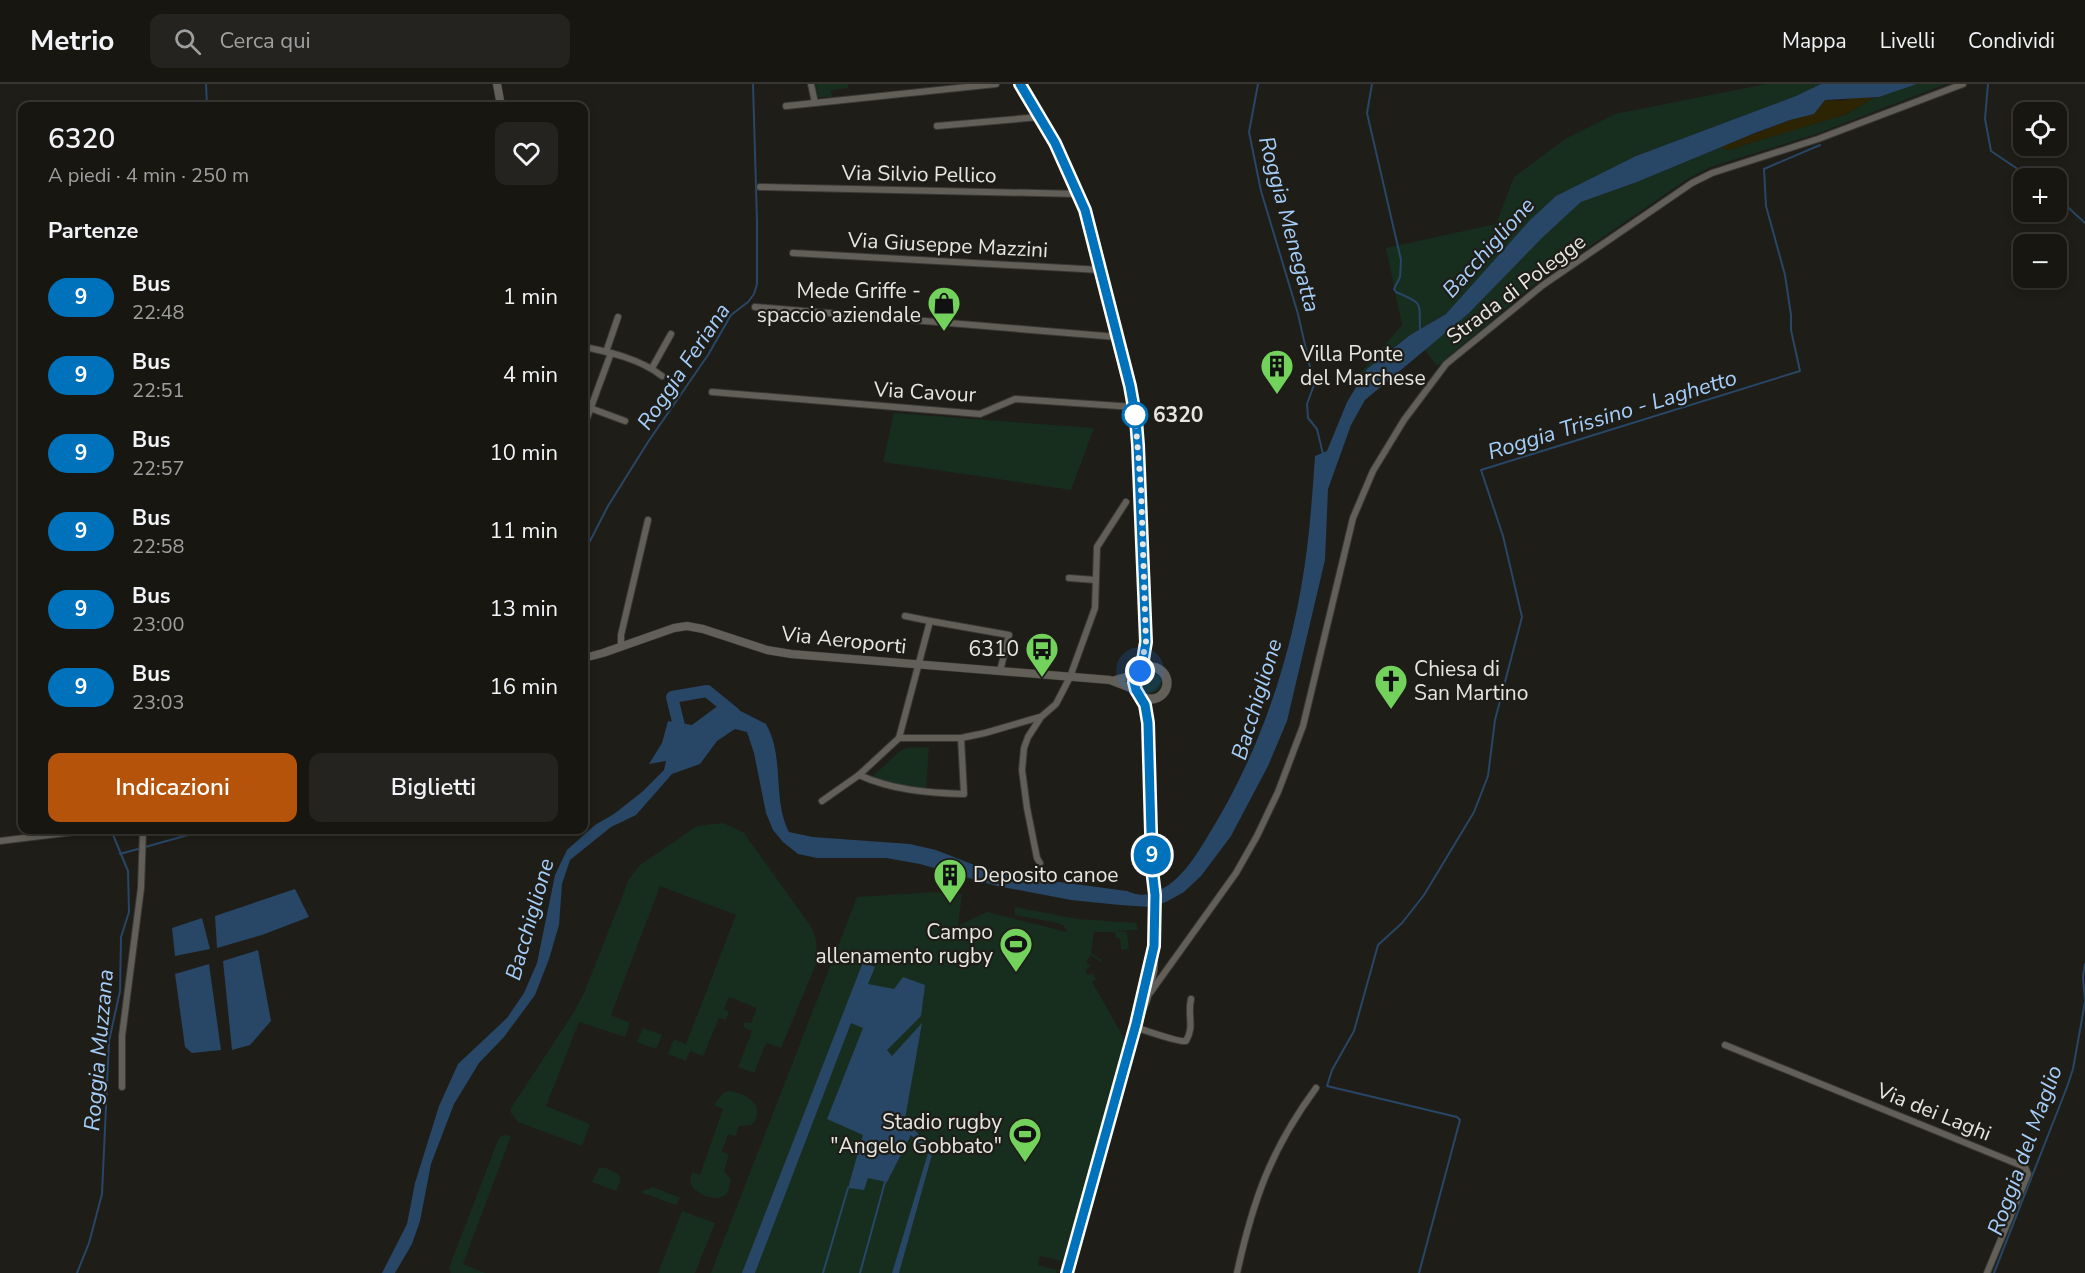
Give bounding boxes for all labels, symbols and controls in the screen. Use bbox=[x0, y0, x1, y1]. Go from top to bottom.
search box bbox=[150, 14, 570, 68]
text: Metrio bbox=[30, 22, 114, 60]
icon: search bbox=[171, 25, 204, 58]
text: Cerca qui bbox=[219, 26, 311, 56]
text: Mappa bbox=[1782, 27, 1847, 55]
text: Livelli bbox=[1880, 27, 1935, 55]
text: Condividi bbox=[1968, 27, 2055, 55]
map controls bbox=[2013, 102, 2067, 288]
button: locate bbox=[2013, 102, 2067, 156]
text: 6320 bbox=[48, 120, 115, 158]
button: heart bbox=[495, 122, 558, 185]
water label: Roggia Menegatta bbox=[1251, 133, 1327, 316]
street label: Via Silvio Pellico bbox=[840, 159, 997, 189]
text: A piedi · 4 min · 250 m bbox=[48, 162, 249, 189]
button: + bbox=[2013, 168, 2067, 222]
water label: Bacchiglione bbox=[1436, 191, 1542, 304]
text: Partenze bbox=[48, 216, 138, 246]
street label: Via Giuseppe Mazzini bbox=[846, 226, 1049, 264]
street label: Strada di Polegge bbox=[1441, 227, 1591, 351]
button: − bbox=[2013, 234, 2067, 288]
text: Bus bbox=[132, 269, 171, 299]
place label: Mede Griffe - spaccio aziendale bbox=[757, 277, 921, 329]
text: 1 min bbox=[503, 282, 558, 312]
text: 9 bbox=[75, 283, 87, 311]
shop icon: Mede Griffe - spaccio aziendale bbox=[926, 285, 962, 332]
water label: Roggia Feriana bbox=[630, 297, 737, 436]
text: 22:48 bbox=[132, 299, 185, 326]
place label: Villa Ponte del Marchese bbox=[1299, 340, 1426, 392]
text: Bus bbox=[132, 347, 171, 377]
building icon: Villa Ponte del Marchese bbox=[1259, 348, 1295, 395]
text: 4 min bbox=[503, 360, 558, 390]
text: 9 bbox=[75, 361, 87, 389]
water label: Roggia Trissino - Laghetto bbox=[1484, 363, 1741, 467]
street label: Via Cavour bbox=[872, 375, 977, 409]
text: 22:51 bbox=[132, 377, 185, 404]
place label: 6320 bbox=[1153, 401, 1203, 429]
marker: 6320 bbox=[1122, 402, 1148, 428]
text: Bus bbox=[132, 425, 171, 455]
text: 10 min bbox=[490, 438, 558, 468]
text: 9 bbox=[75, 439, 87, 467]
text: 22:57 bbox=[132, 455, 185, 482]
text: Bus bbox=[132, 503, 171, 533]
text: 11 min bbox=[490, 516, 558, 546]
text: 9 bbox=[75, 517, 87, 545]
text: 22:58 bbox=[132, 533, 185, 560]
text: Bus bbox=[132, 581, 171, 611]
text: 13 min bbox=[490, 594, 558, 624]
text: 9 bbox=[75, 595, 87, 623]
text: 23:00 bbox=[132, 611, 185, 638]
street label: Via Aeroporti bbox=[779, 619, 908, 660]
bus stop icon: 6310 bbox=[1024, 631, 1060, 678]
place label: 6310 bbox=[969, 635, 1019, 663]
water label: Bacchiglione bbox=[1224, 635, 1290, 764]
place label: Chiesa di San Martino bbox=[1414, 655, 1528, 707]
your location bbox=[1125, 656, 1155, 686]
text: Bus bbox=[132, 659, 171, 689]
church icon: Chiesa di San Martino bbox=[1373, 663, 1409, 710]
text: 16 min bbox=[490, 672, 558, 702]
text: 9 bbox=[75, 673, 87, 701]
text: 23:03 bbox=[132, 689, 185, 716]
button: Indicazioni bbox=[48, 753, 297, 822]
button: Biglietti bbox=[309, 753, 558, 822]
line badge: 9 bbox=[1132, 836, 1172, 874]
text: 9 bbox=[1146, 841, 1158, 869]
water label: Bacchiglione bbox=[498, 855, 562, 984]
building icon: Deposito canoe bbox=[932, 857, 968, 904]
place label: Deposito canoe bbox=[973, 861, 1119, 889]
place label: Campo allenamento rugby bbox=[815, 918, 993, 970]
sports icon: Campo allenamento rugby bbox=[998, 926, 1034, 973]
water label: Roggia Muzzana bbox=[77, 968, 121, 1132]
water label: Roggia del Maglio bbox=[1980, 1061, 2070, 1239]
street label: Via dei Laghi bbox=[1872, 1076, 1995, 1148]
place label: Stadio rugby "Angelo Gobbato" bbox=[830, 1108, 1002, 1160]
sports icon: Stadio rugby "Angelo Gobbato" bbox=[1007, 1116, 1043, 1163]

